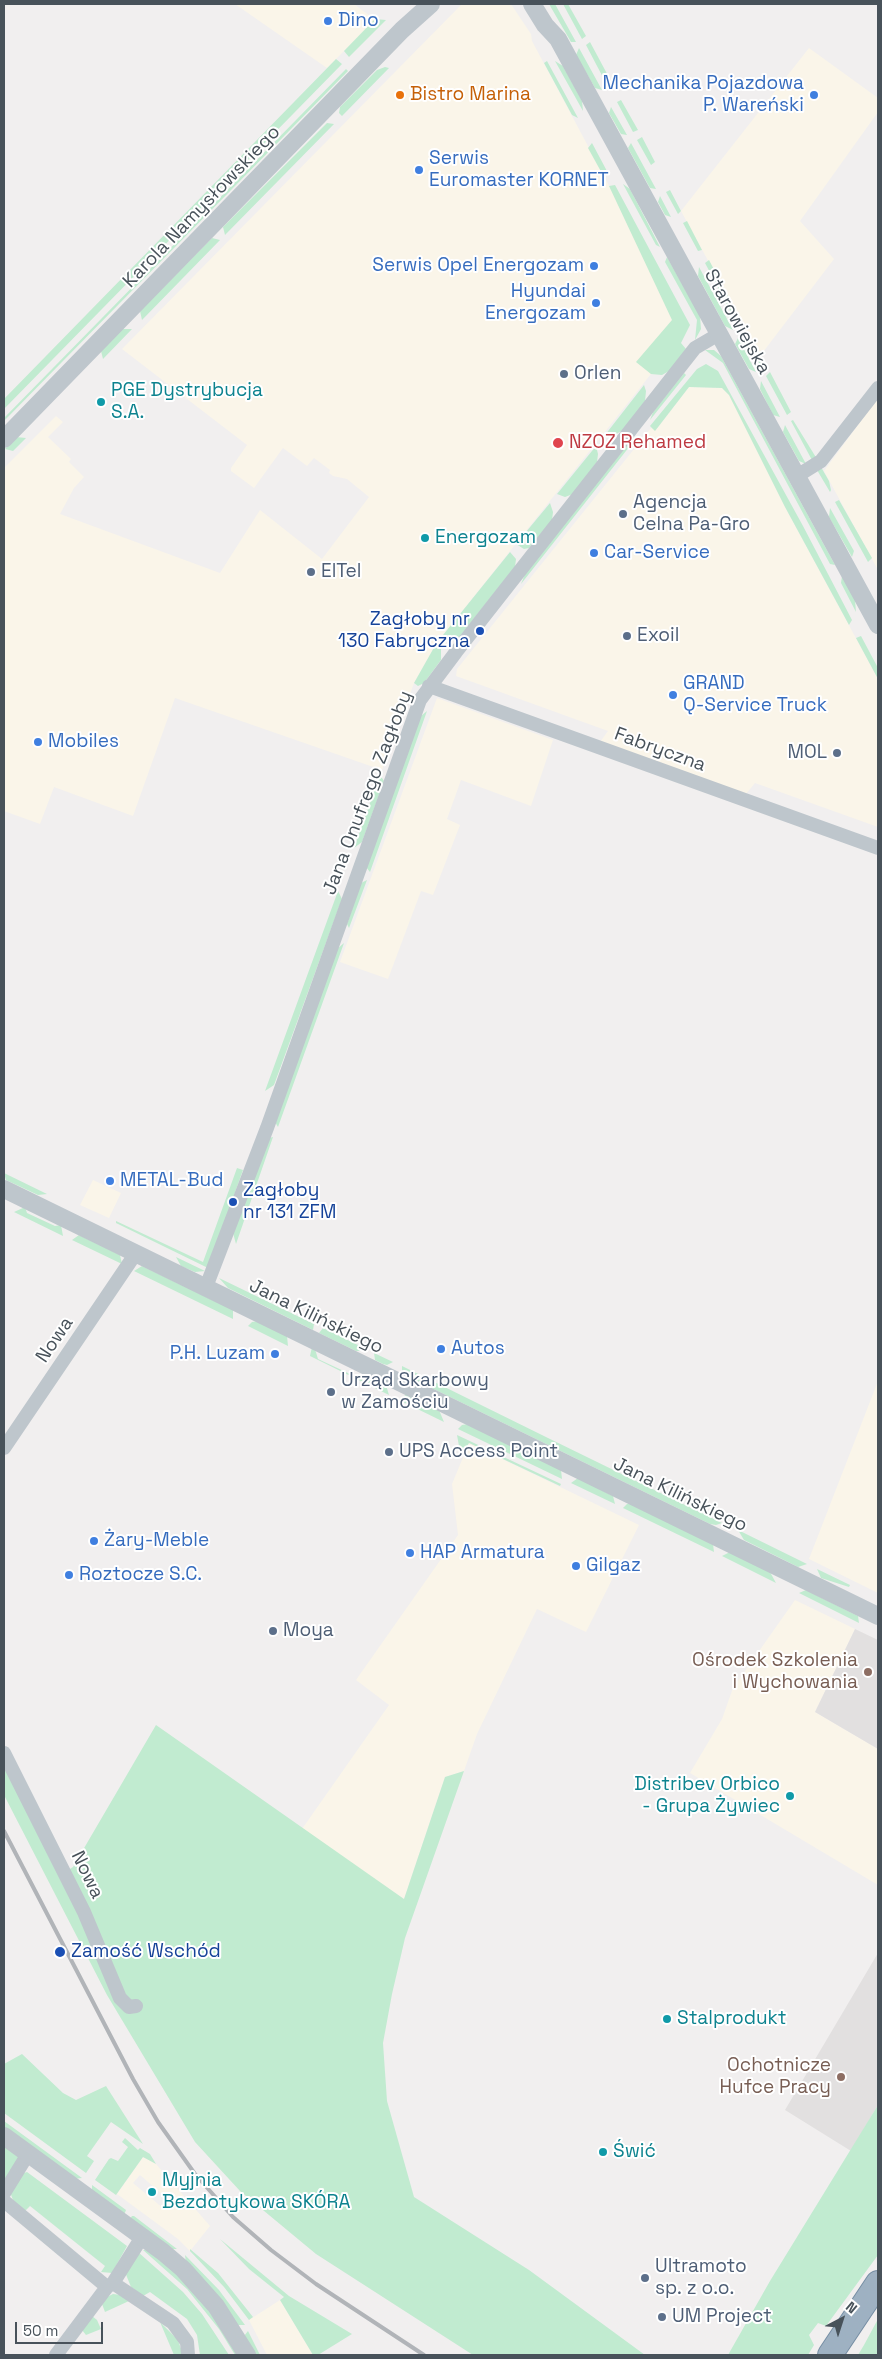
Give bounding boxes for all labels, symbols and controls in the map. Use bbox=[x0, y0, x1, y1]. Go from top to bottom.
place label: Dino bbox=[338, 10, 379, 32]
marker: Dino bbox=[322, 15, 334, 27]
place label: Mechanika Pojazdowa P. Wareński bbox=[602, 73, 804, 117]
place label: Bistro Marina bbox=[410, 84, 531, 106]
marker: Bistro Marina bbox=[394, 89, 406, 101]
marker: Mechanika Pojazdowa P. Wareński bbox=[808, 89, 820, 101]
street label: Karola Namysłowskiego bbox=[119, 121, 285, 293]
place label: Serwis Euromaster KORNET bbox=[429, 148, 609, 192]
marker: Serwis Euromaster KORNET bbox=[413, 164, 425, 176]
place label: Serwis Opel Energozam bbox=[372, 255, 584, 277]
marker: Serwis Opel Energozam bbox=[588, 260, 600, 272]
street label: Starowiejska bbox=[699, 266, 775, 378]
place label: Hyundai Energozam bbox=[485, 281, 586, 325]
marker: Hyundai Energozam bbox=[590, 297, 602, 309]
place label: Orlen bbox=[574, 363, 621, 385]
marker: Orlen bbox=[558, 368, 570, 380]
place label: PGE Dystrybucja S.A. bbox=[111, 380, 263, 424]
marker: PGE Dystrybucja S.A. bbox=[95, 396, 107, 408]
place label: NZOZ Rehamed bbox=[569, 432, 706, 454]
marker: NZOZ Rehamed bbox=[551, 436, 565, 450]
place label: Agencja Celna Pa-Gro bbox=[633, 492, 750, 536]
marker: Agencja Celna Pa-Gro bbox=[617, 508, 629, 520]
place label: Energozam bbox=[435, 527, 536, 549]
marker: Energozam bbox=[419, 532, 431, 544]
place label: Car-Service bbox=[604, 542, 710, 564]
marker: Car-Service bbox=[588, 547, 600, 559]
place label: ElTel bbox=[321, 561, 362, 583]
marker: ElTel bbox=[305, 566, 317, 578]
place label: Zagłoby nr 130 Fabryczna bbox=[338, 609, 470, 653]
marker: Zagłoby nr 130 Fabryczna bbox=[474, 625, 486, 637]
place label: Exoil bbox=[637, 625, 679, 647]
marker: Exoil bbox=[621, 630, 633, 642]
place label: GRAND Q-Service Truck bbox=[683, 673, 827, 717]
street label: Jana Onufrego Zagłoby bbox=[319, 688, 417, 898]
marker: GRAND Q-Service Truck bbox=[667, 689, 679, 701]
street label: Fabryczna bbox=[611, 723, 709, 777]
place label: Mobiles bbox=[48, 731, 119, 753]
marker: Mobiles bbox=[32, 736, 44, 748]
place label: MOL bbox=[787, 742, 827, 764]
marker: MOL bbox=[831, 747, 843, 759]
place label: METAL-Bud bbox=[120, 1170, 223, 1192]
marker: METAL-Bud bbox=[104, 1175, 116, 1187]
place label: Zagłoby nr 131 ZFM bbox=[243, 1180, 336, 1224]
marker: Zagłoby nr 131 ZFM bbox=[227, 1196, 239, 1208]
street label: Jana Kilińskiego bbox=[245, 1275, 387, 1359]
street label: Nowa bbox=[32, 1313, 78, 1367]
place label: Autos bbox=[451, 1338, 505, 1360]
place label: P.H. Luzam bbox=[170, 1343, 265, 1365]
marker: Autos bbox=[435, 1343, 447, 1355]
marker: P.H. Luzam bbox=[269, 1348, 281, 1360]
place label: Urząd Skarbowy w Zamościu bbox=[341, 1370, 489, 1414]
marker: Urząd Skarbowy w Zamościu bbox=[325, 1386, 337, 1398]
place label: UPS Access Point bbox=[399, 1441, 558, 1463]
marker: UPS Access Point bbox=[383, 1446, 395, 1458]
street label: Jana Kilińskiego bbox=[609, 1453, 751, 1537]
place label: Żary-Meble bbox=[104, 1530, 209, 1552]
marker: Żary-Meble bbox=[88, 1535, 100, 1547]
place label: HAP Armatura bbox=[420, 1542, 545, 1564]
marker: HAP Armatura bbox=[404, 1547, 416, 1559]
place label: Gilgaz bbox=[586, 1555, 641, 1577]
marker: Gilgaz bbox=[570, 1560, 582, 1572]
place label: Roztocze S.C. bbox=[79, 1564, 202, 1586]
marker: Roztocze S.C. bbox=[63, 1569, 75, 1581]
place label: Moya bbox=[283, 1620, 334, 1642]
marker: Moya bbox=[267, 1625, 279, 1637]
place label: Ośrodek Szkolenia i Wychowania bbox=[692, 1650, 858, 1694]
marker: Ośrodek Szkolenia i Wychowania bbox=[862, 1666, 874, 1678]
place label: Distribev Orbico - Grupa Żywiec bbox=[634, 1774, 780, 1818]
marker: Distribev Orbico - Grupa Żywiec bbox=[784, 1790, 796, 1802]
street label: Nowa bbox=[66, 1847, 108, 1903]
place label: Zamość Wschód bbox=[71, 1941, 221, 1963]
marker: Zamość Wschód bbox=[53, 1945, 67, 1959]
place label: Stalprodukt bbox=[677, 2008, 787, 2030]
marker: Stalprodukt bbox=[661, 2013, 673, 2025]
place label: Ochotnicze Hufce Pracy bbox=[720, 2055, 831, 2099]
marker: Ochotnicze Hufce Pracy bbox=[835, 2071, 847, 2083]
place label: Świć bbox=[613, 2141, 656, 2163]
marker: Świć bbox=[597, 2146, 609, 2158]
place label: Myjnia Bezdotykowa SKÓRA bbox=[162, 2170, 350, 2214]
marker: Myjnia Bezdotykowa SKÓRA bbox=[146, 2186, 158, 2198]
place label: Ultramoto sp. z o.o. bbox=[655, 2256, 747, 2300]
marker: Ultramoto sp. z o.o. bbox=[639, 2272, 651, 2284]
north arrow bbox=[817, 2294, 867, 2344]
text: N bbox=[842, 2298, 861, 2317]
place label: UM Project bbox=[672, 2306, 772, 2328]
marker: UM Project bbox=[656, 2311, 668, 2323]
scale bar bbox=[18, 2312, 105, 2344]
text: 50 m bbox=[23, 2321, 58, 2340]

